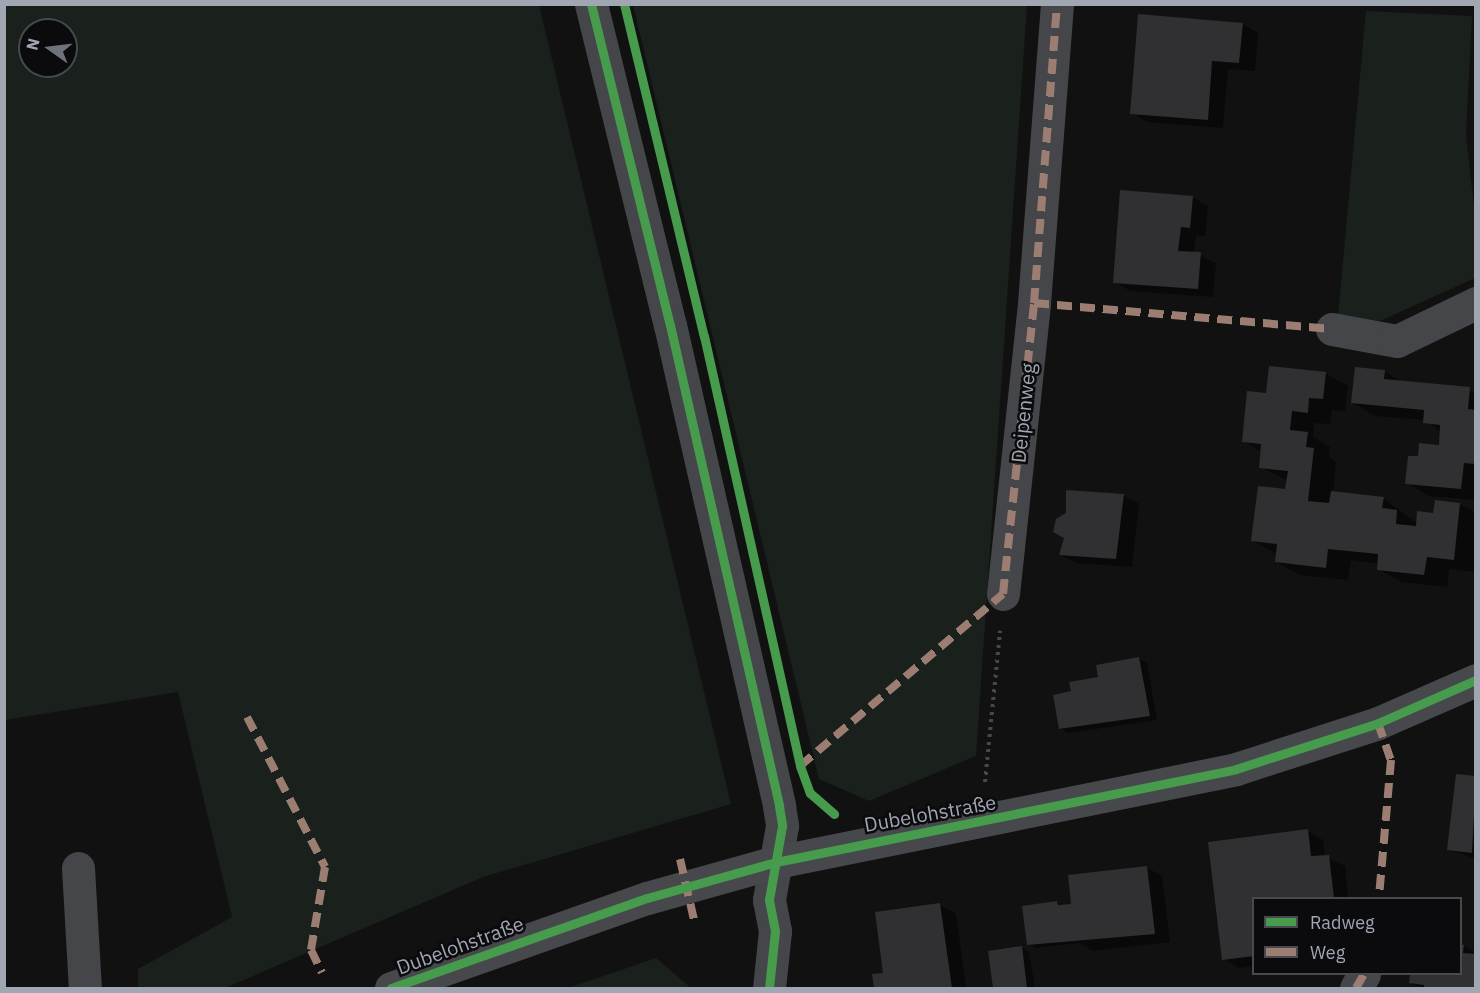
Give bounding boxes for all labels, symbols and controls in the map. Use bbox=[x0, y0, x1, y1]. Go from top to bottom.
north arrow bbox=[18, 18, 78, 78]
text: N bbox=[21, 36, 44, 52]
street label: Deipenweg bbox=[1006, 362, 1040, 464]
street label: Dubelohstraße bbox=[862, 790, 998, 836]
legend bbox=[1252, 897, 1462, 975]
street label: Dubelohstraße bbox=[393, 911, 527, 979]
text: Radweg bbox=[1310, 911, 1375, 934]
text: Weg bbox=[1310, 941, 1345, 964]

